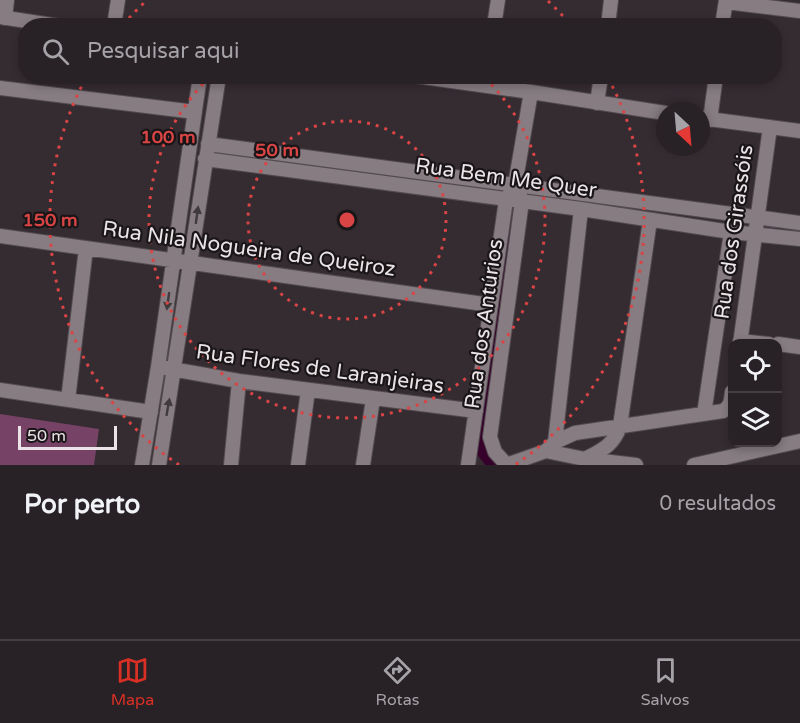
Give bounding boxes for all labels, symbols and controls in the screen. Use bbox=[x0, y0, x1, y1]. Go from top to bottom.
search box bbox=[18, 18, 782, 84]
icon: search bbox=[39, 35, 72, 68]
text: Pesquisar aqui bbox=[87, 38, 239, 64]
north arrow bbox=[656, 102, 710, 156]
text: 100 m bbox=[140, 126, 196, 148]
text: 50 m bbox=[255, 139, 299, 161]
street label: Rua dos Girassóis bbox=[709, 143, 759, 321]
street label: Rua Bem Me Quer bbox=[414, 153, 598, 203]
one-way arrow bbox=[193, 205, 202, 224]
text: 150 m bbox=[22, 209, 78, 231]
centre of rings bbox=[337, 210, 357, 230]
street label: Rua Nila Nogueira de Queiroz bbox=[101, 216, 397, 282]
street label: Rua dos Antúrios bbox=[460, 237, 508, 411]
one-way arrow bbox=[163, 291, 172, 310]
street label: Rua Flores de Laranjeiras bbox=[194, 339, 446, 399]
map controls bbox=[728, 339, 782, 447]
button: locate bbox=[728, 339, 782, 393]
button: layers bbox=[728, 393, 782, 447]
one-way arrow bbox=[164, 398, 173, 417]
scale bar bbox=[18, 423, 117, 450]
text: 50 m bbox=[27, 426, 66, 446]
text: Por perto bbox=[24, 489, 140, 520]
text: 0 resultados bbox=[660, 492, 776, 516]
tab: Mapa bbox=[111, 654, 154, 710]
tab: Rotas bbox=[376, 654, 419, 710]
tab: Salvos bbox=[641, 654, 689, 710]

